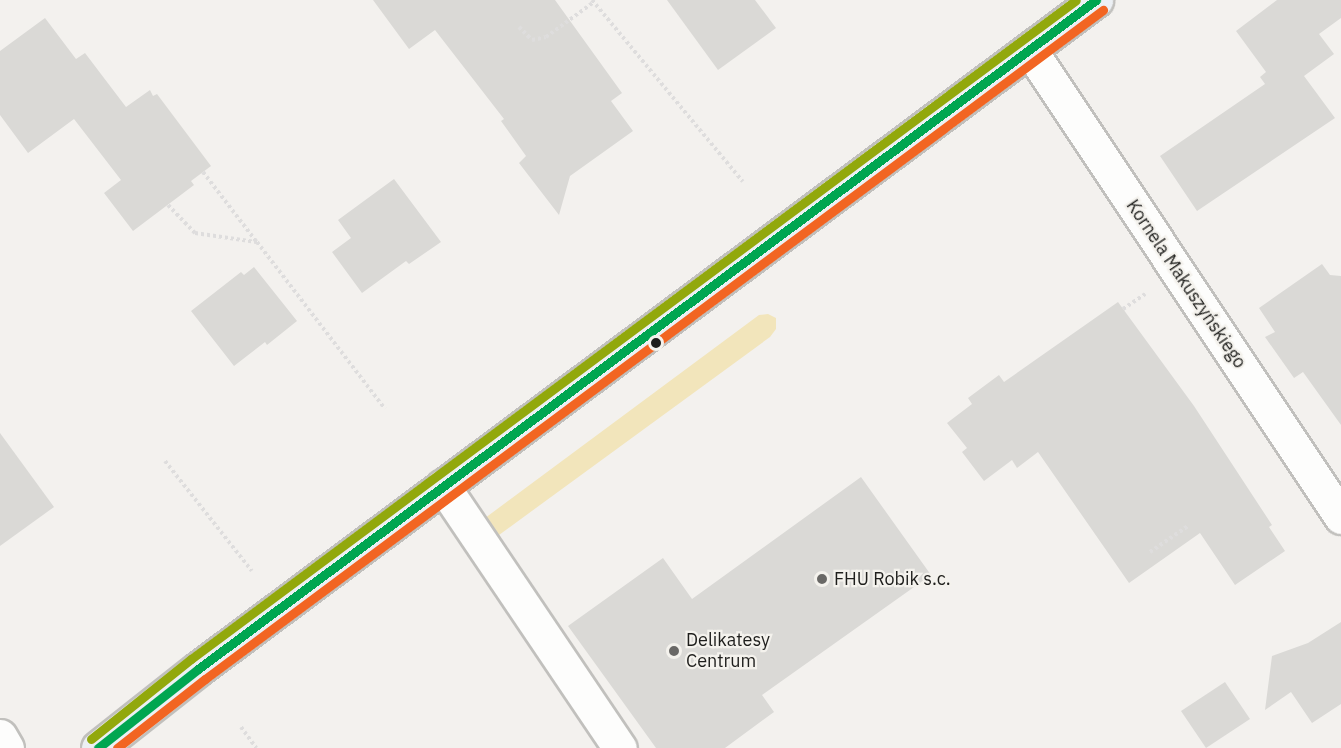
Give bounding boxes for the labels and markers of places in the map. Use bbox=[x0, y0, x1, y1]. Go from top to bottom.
unlabelled marker bbox=[650, 337, 662, 349]
place label: FHU Robik s.c. bbox=[834, 568, 951, 590]
marker: FHU Robik s.c. bbox=[815, 572, 829, 586]
place label: Delikatesy Centrum bbox=[686, 630, 770, 672]
marker: Delikatesy Centrum bbox=[667, 644, 681, 658]

